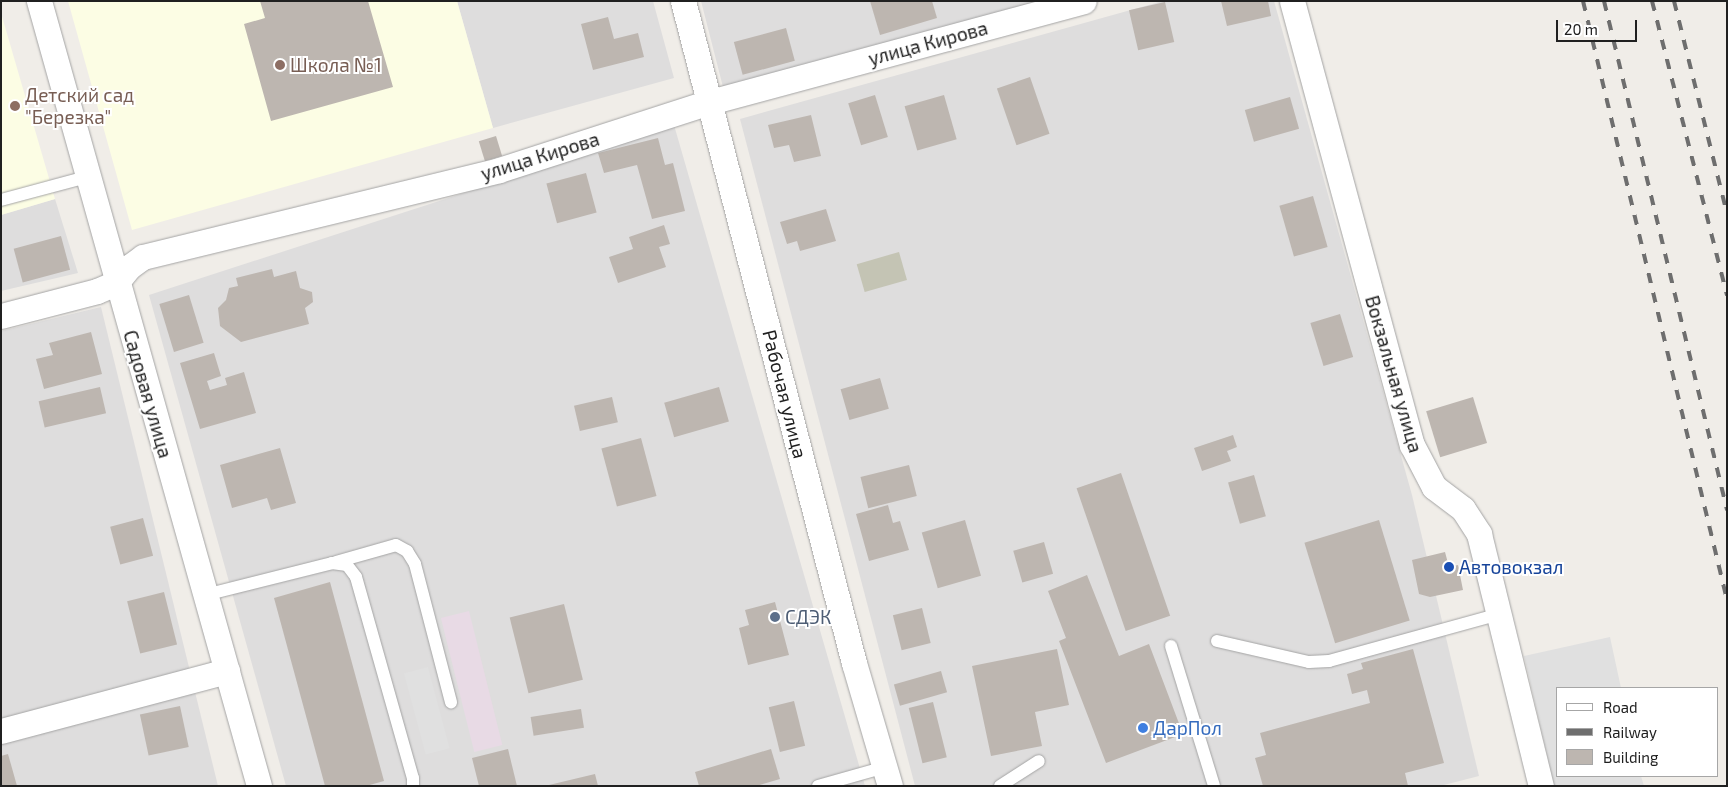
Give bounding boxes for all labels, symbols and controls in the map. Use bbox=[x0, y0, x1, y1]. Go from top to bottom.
scale bar bbox=[1558, 10, 1639, 42]
street label: улица Кирова bbox=[866, 16, 990, 70]
text: 20 m bbox=[1564, 20, 1598, 38]
place label: Школа №1 bbox=[290, 54, 382, 76]
marker: Школа №1 bbox=[274, 59, 286, 71]
place label: Детский сад "Березка" bbox=[25, 84, 134, 128]
marker: Детский сад "Березка" bbox=[9, 100, 21, 112]
street label: улица Кирова bbox=[478, 127, 602, 185]
street label: Вокзальная улица bbox=[1361, 293, 1427, 455]
street label: Садовая улица bbox=[119, 327, 177, 461]
street label: Рабочая улица bbox=[758, 327, 812, 461]
place label: Автовокзал bbox=[1459, 556, 1563, 578]
marker: Автовокзал bbox=[1443, 561, 1455, 573]
place label: СДЭК bbox=[785, 606, 831, 628]
marker: СДЭК bbox=[769, 611, 781, 623]
legend bbox=[1556, 687, 1718, 777]
text: Road bbox=[1603, 698, 1638, 716]
place label: ДарПол bbox=[1153, 717, 1222, 739]
marker: ДарПол bbox=[1137, 722, 1149, 734]
text: Railway bbox=[1603, 723, 1657, 741]
text: Building bbox=[1603, 748, 1658, 766]

